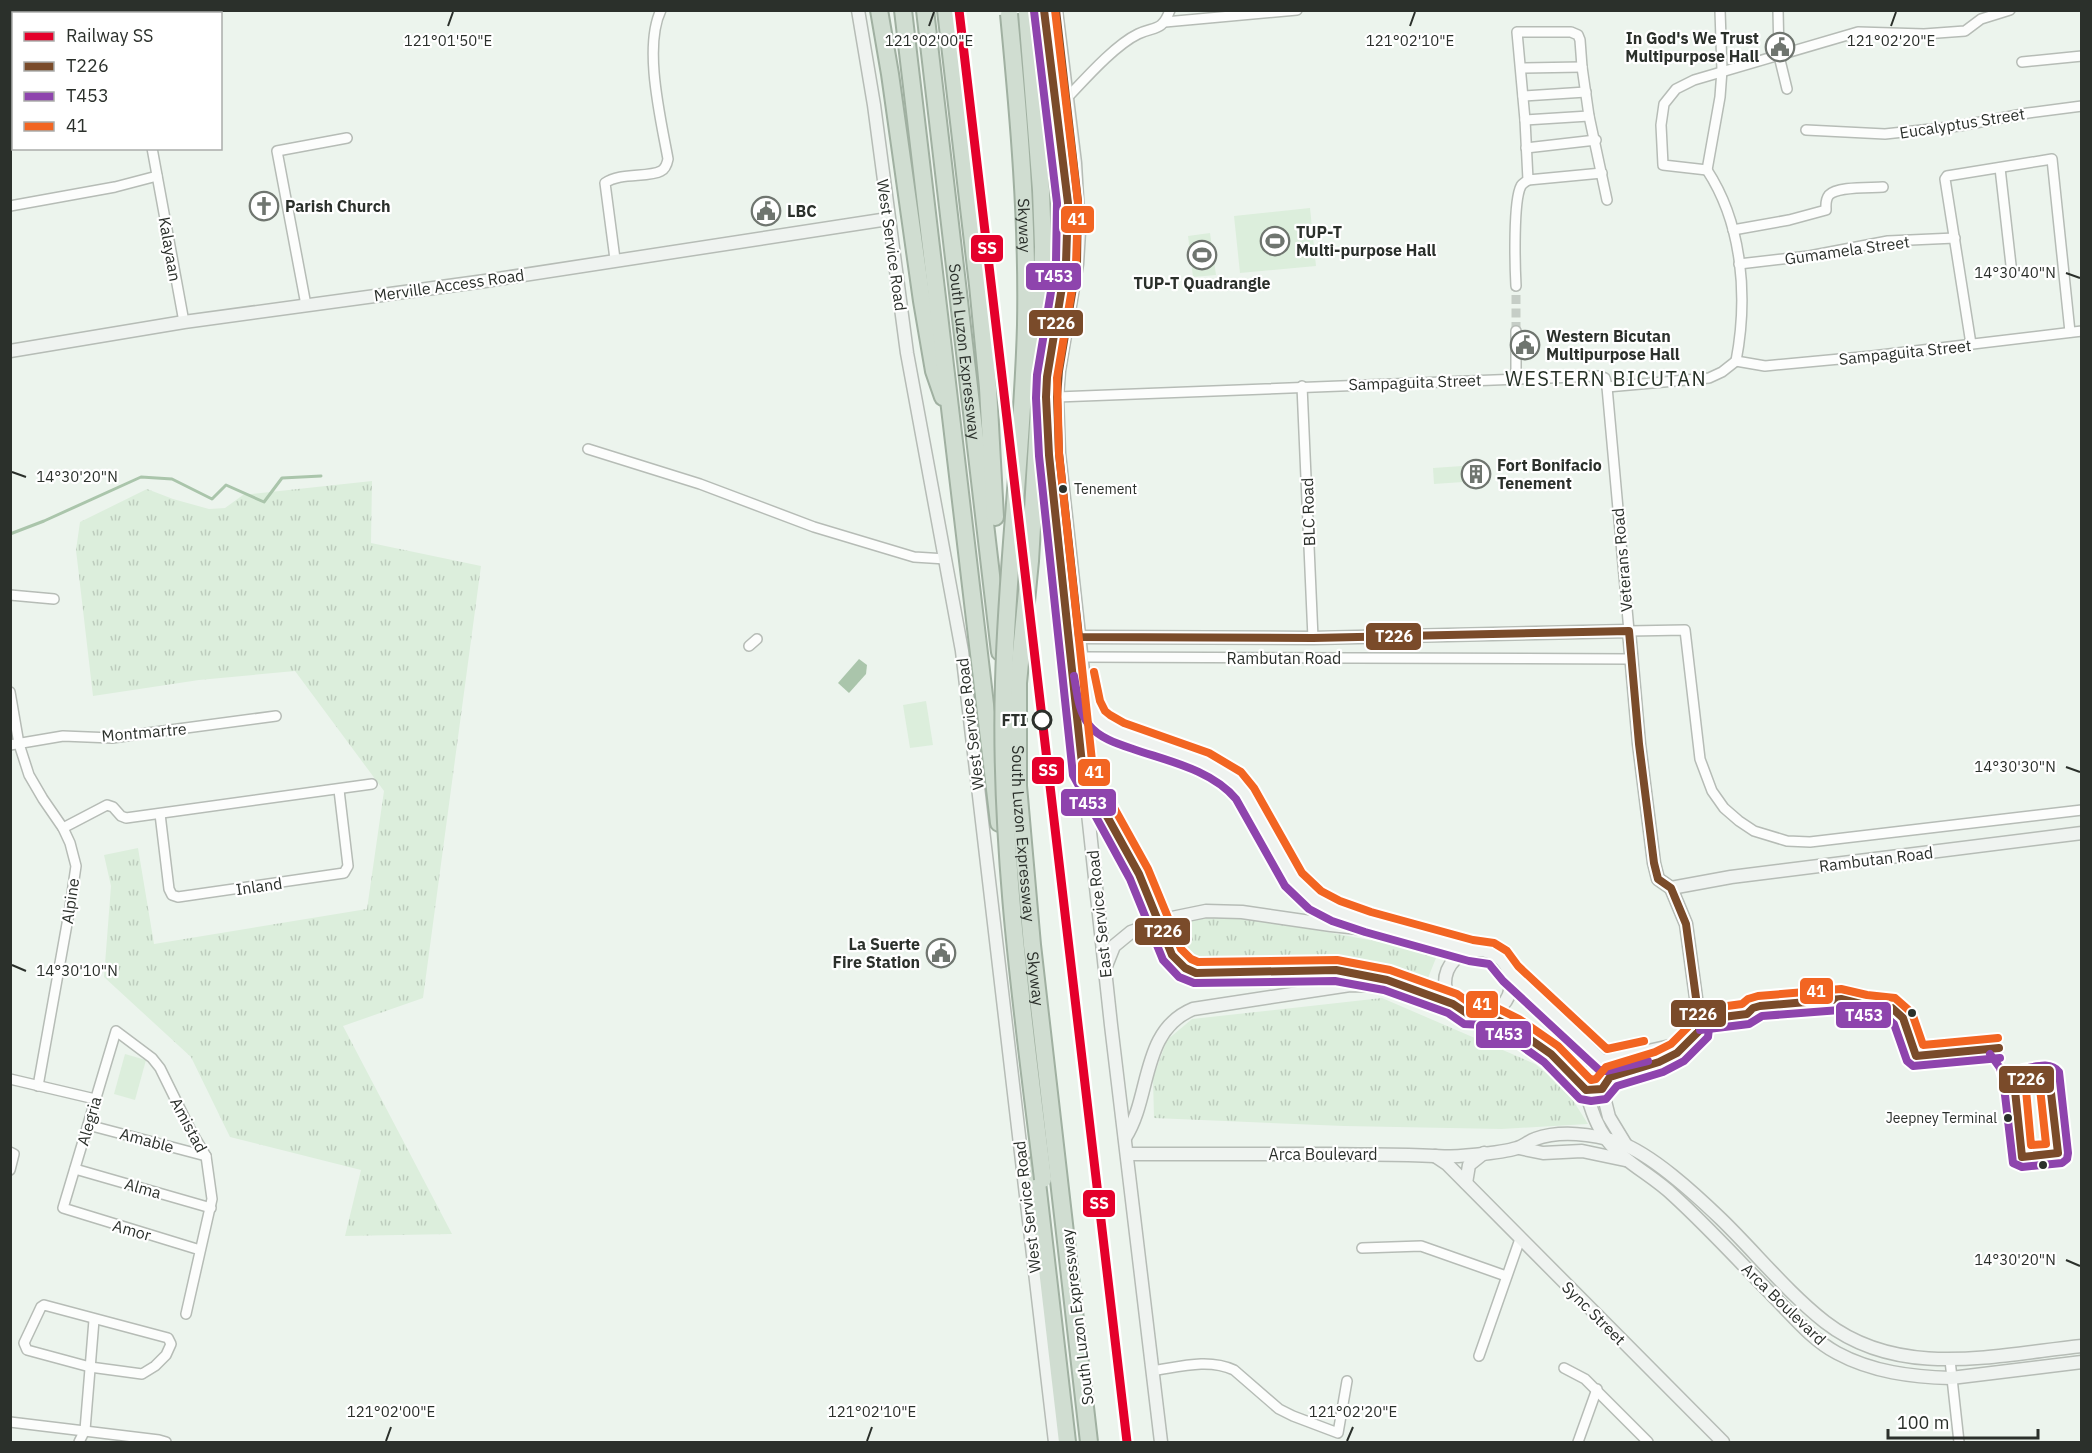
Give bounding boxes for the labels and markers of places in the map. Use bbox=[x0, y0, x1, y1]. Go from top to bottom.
place label: In God's We Trust Multipurpose Hall bbox=[1625, 28, 1759, 66]
public building icon: In God's We Trust Multipurpose Hall bbox=[1764, 31, 1796, 63]
church icon: Parish Church bbox=[248, 190, 280, 222]
public building icon: LBC bbox=[750, 195, 782, 227]
place label: Parish Church bbox=[285, 196, 390, 216]
place label: LBC bbox=[787, 201, 817, 221]
place label: TUP-T Multi-purpose Hall bbox=[1296, 222, 1436, 260]
sports icon: TUP-T Multi-purpose Hall bbox=[1259, 225, 1291, 257]
sports icon: TUP-T Quadrangle bbox=[1186, 239, 1218, 271]
place label: TUP-T Quadrangle bbox=[1133, 273, 1271, 293]
place label: Western Bicutan Multipurpose Hall bbox=[1546, 326, 1680, 364]
public building icon: Western Bicutan Multipurpose Hall bbox=[1509, 329, 1541, 361]
place label: Fort Bonifacio Tenement bbox=[1497, 455, 1602, 493]
building icon: Fort Bonifacio Tenement bbox=[1460, 458, 1492, 490]
place label: Tenement bbox=[1074, 480, 1137, 498]
marker: Tenement bbox=[1057, 483, 1069, 495]
place label: FTI bbox=[1001, 710, 1027, 730]
marker: FTI bbox=[1032, 710, 1052, 730]
place label: La Suerte Fire Station bbox=[833, 934, 920, 972]
public building icon: La Suerte Fire Station bbox=[925, 937, 957, 969]
unlabelled marker bbox=[1906, 1007, 1918, 1019]
place label: Jeepney Terminal bbox=[1886, 1109, 1997, 1127]
marker: Jeepney Terminal bbox=[2002, 1112, 2014, 1124]
unlabelled marker bbox=[2037, 1159, 2049, 1171]

